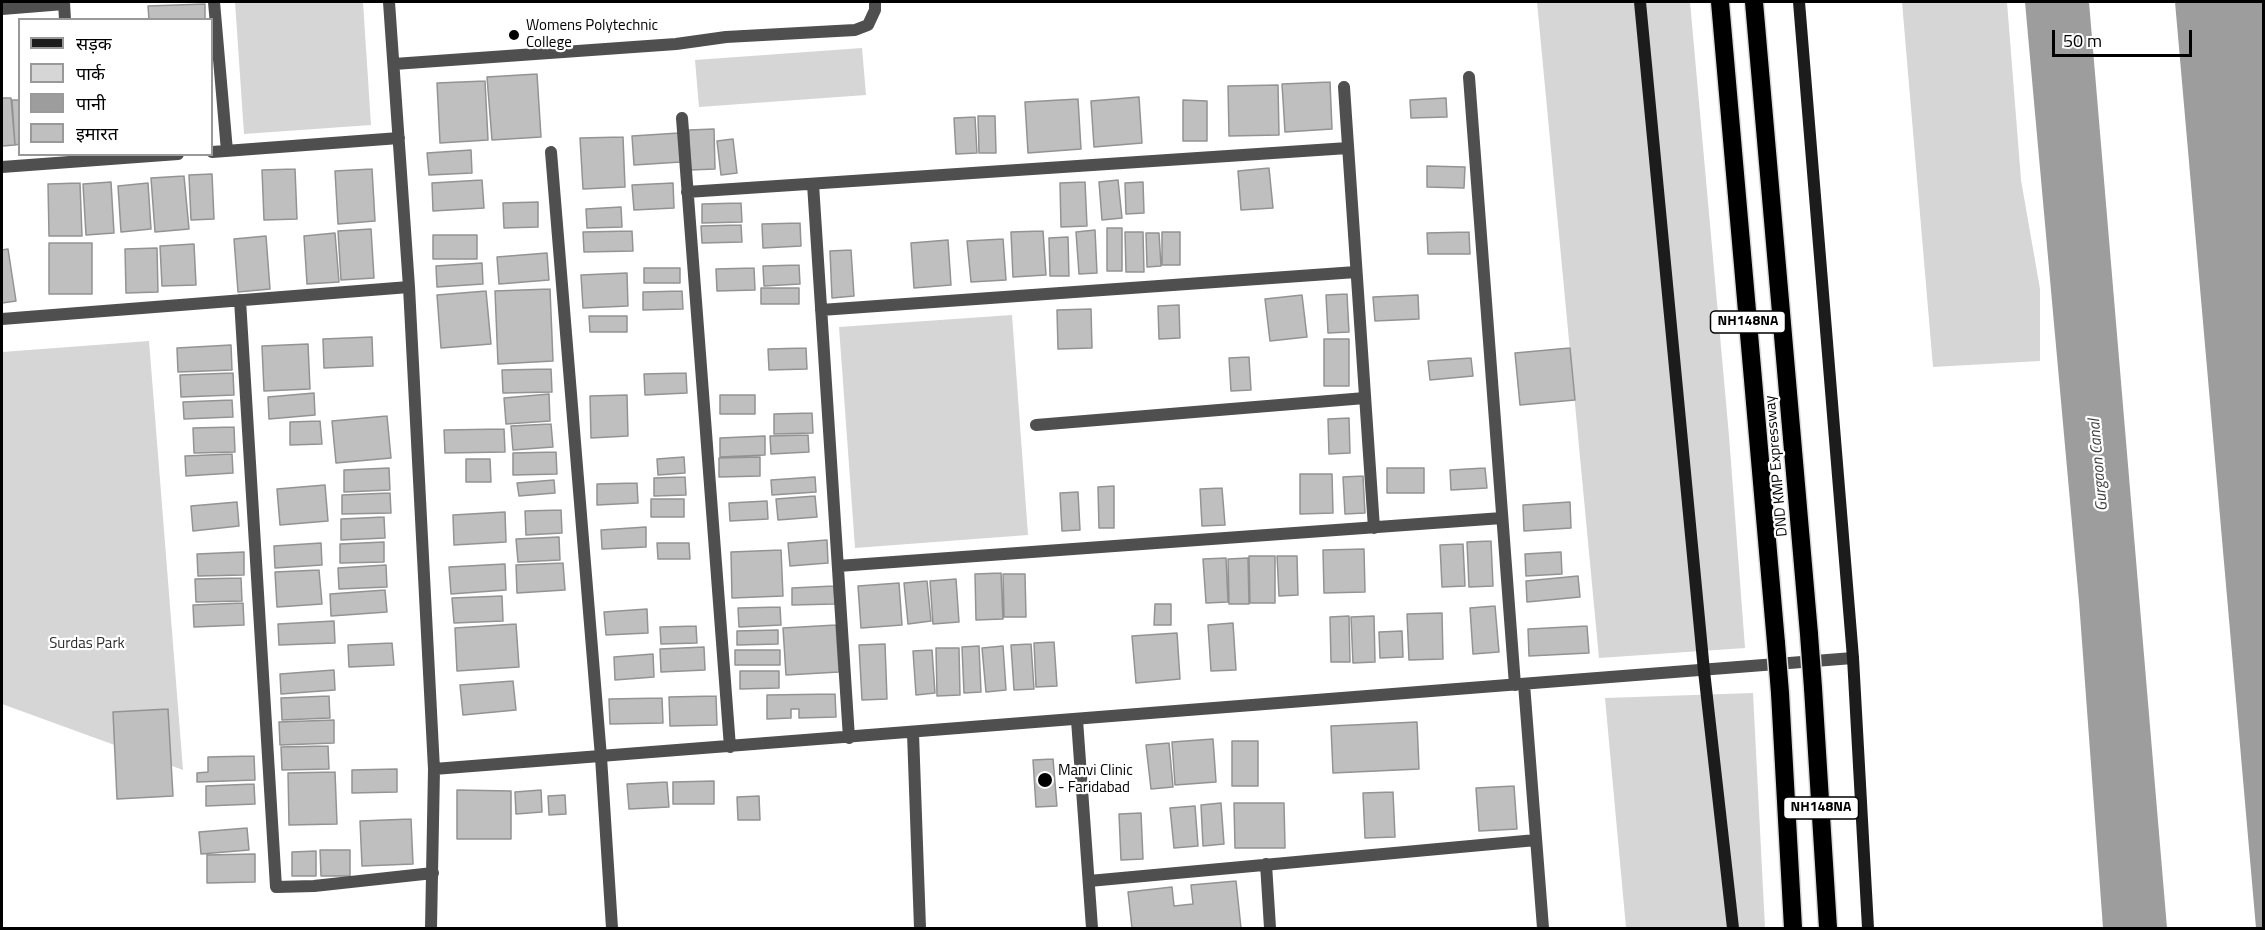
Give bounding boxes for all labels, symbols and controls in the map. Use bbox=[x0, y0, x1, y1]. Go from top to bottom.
place label: Womens Polytechnic College bbox=[526, 17, 658, 52]
legend bbox=[18, 18, 213, 156]
scale bar bbox=[2055, 18, 2194, 56]
text: 50 m bbox=[2063, 27, 2102, 54]
marker: Womens Polytechnic College bbox=[507, 28, 521, 42]
text: सड़क bbox=[76, 30, 112, 57]
text: पार्क bbox=[76, 60, 105, 87]
text: पानी bbox=[76, 90, 106, 117]
text: इमारत bbox=[76, 120, 118, 147]
road number: NH148NA bbox=[1710, 311, 1786, 333]
street label: DND KMP Expressway bbox=[1762, 395, 1792, 537]
water label: Gurgaon Canal bbox=[2085, 418, 2113, 512]
park label: Surdas Park bbox=[49, 635, 125, 653]
place label: Manvi Clinic - Faridabad bbox=[1058, 762, 1133, 797]
marker: Manvi Clinic - Faridabad bbox=[1036, 771, 1054, 789]
road number: NH148NA bbox=[1784, 797, 1858, 819]

